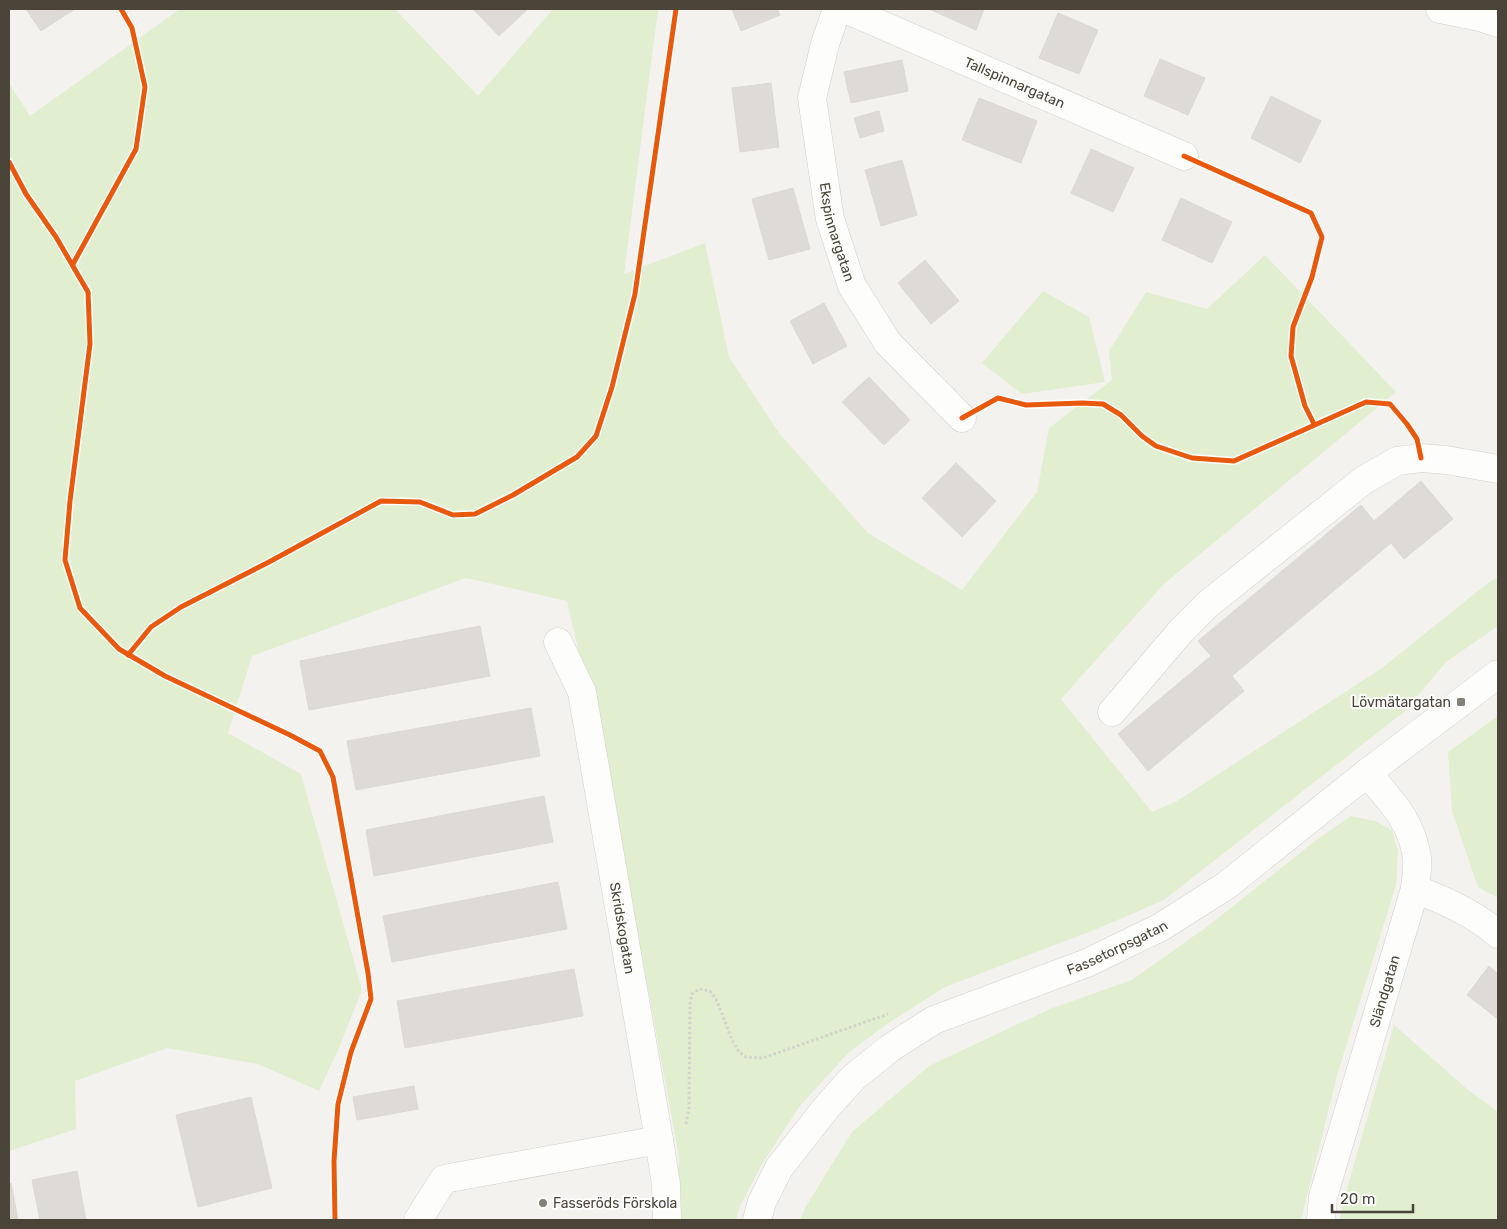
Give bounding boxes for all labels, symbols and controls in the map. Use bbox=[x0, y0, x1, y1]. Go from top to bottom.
street label: Tallspinnargatan bbox=[962, 53, 1068, 112]
street label: Ekspinnargatan bbox=[816, 181, 858, 284]
place label: Lövmätargatan bbox=[1352, 694, 1451, 711]
marker: Lövmätargatan bbox=[1455, 696, 1467, 708]
street label: Skridskogatan bbox=[606, 881, 639, 975]
street label: Fassetorpsgatan bbox=[1064, 916, 1171, 978]
street label: Sländgatan bbox=[1366, 953, 1403, 1029]
scale bar bbox=[1332, 1182, 1413, 1214]
text: 20 m bbox=[1340, 1190, 1375, 1208]
place label: Fasseröds Förskola bbox=[553, 1195, 677, 1212]
marker: Fasseröds Förskola bbox=[537, 1197, 549, 1209]

